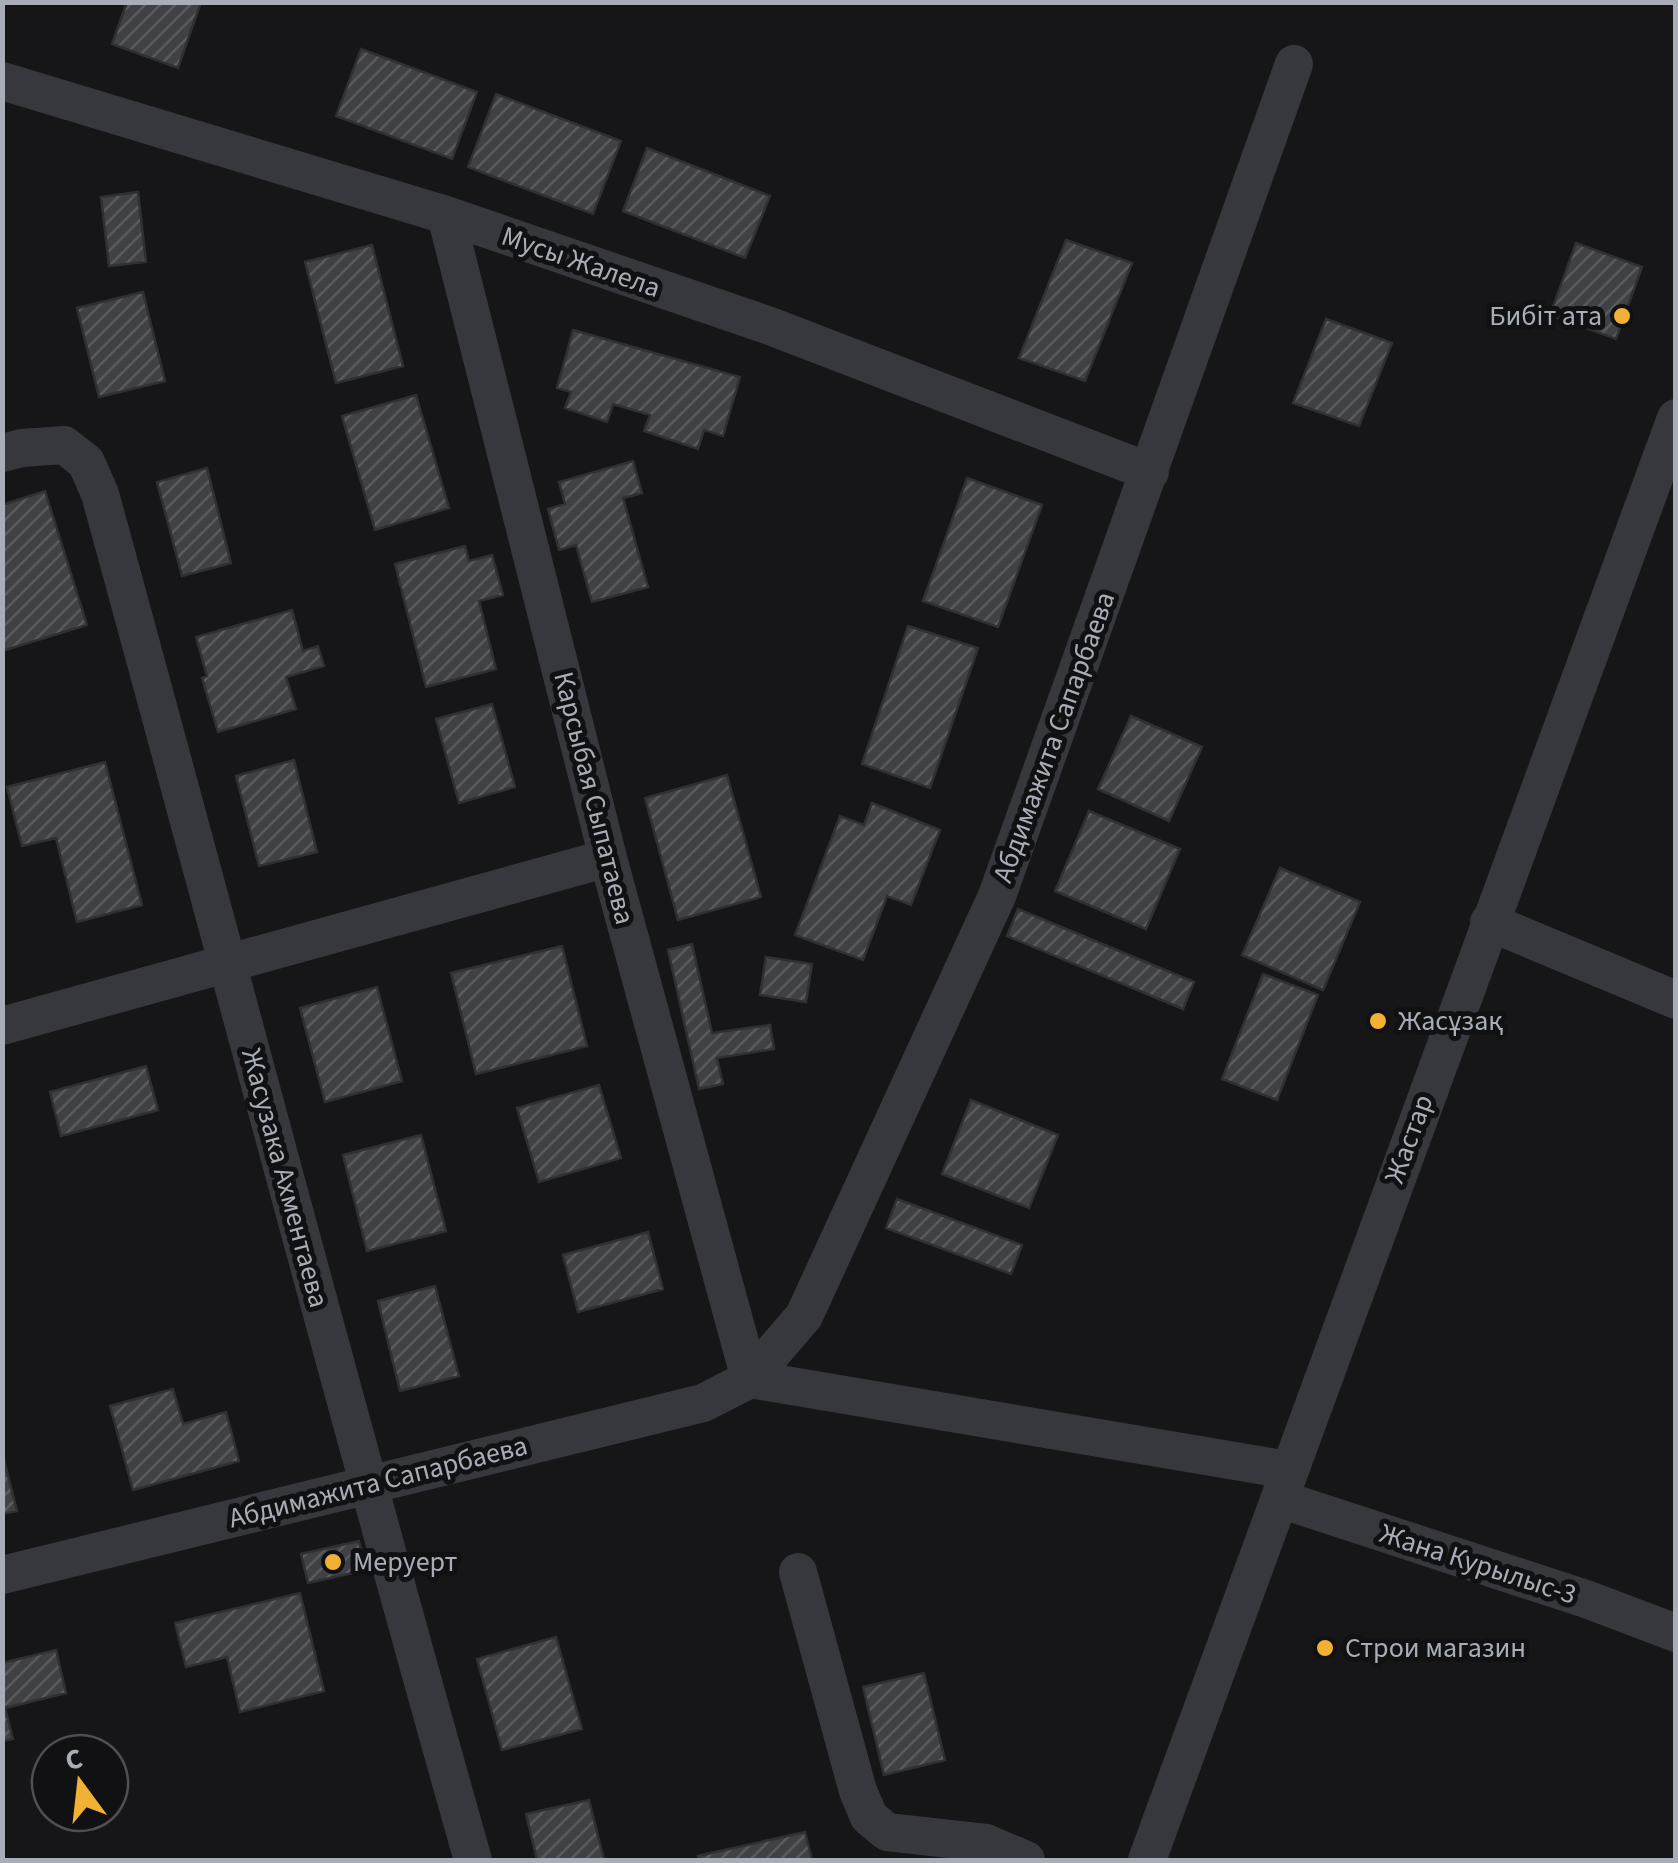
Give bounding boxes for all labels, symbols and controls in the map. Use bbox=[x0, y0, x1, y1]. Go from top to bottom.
street label: Мусы Жалела bbox=[496, 216, 666, 308]
place label: Бибіт ата bbox=[1489, 296, 1602, 336]
marker: Бибіт ата bbox=[1611, 305, 1633, 327]
street label: Абдимажита Сапарбаева bbox=[983, 586, 1125, 888]
street label: Карсыбая Сыпатаева bbox=[543, 667, 645, 929]
place label: Жасұзақ bbox=[1398, 1001, 1503, 1041]
marker: Жасұзақ bbox=[1367, 1010, 1389, 1032]
street label: Жасузака Ахментаева bbox=[231, 1044, 339, 1312]
street label: Жастар bbox=[1375, 1089, 1443, 1189]
street label: Абдимажита Сапарбаева bbox=[224, 1426, 532, 1538]
street label: Жана Курылыс-3 bbox=[1375, 1513, 1581, 1615]
place label: Меруерт bbox=[353, 1542, 458, 1582]
marker: Меруерт bbox=[322, 1551, 344, 1573]
place label: Строи магазин bbox=[1345, 1628, 1526, 1668]
marker: Строи магазин bbox=[1314, 1637, 1336, 1659]
north arrow bbox=[30, 1733, 130, 1833]
text: С bbox=[61, 1738, 87, 1781]

